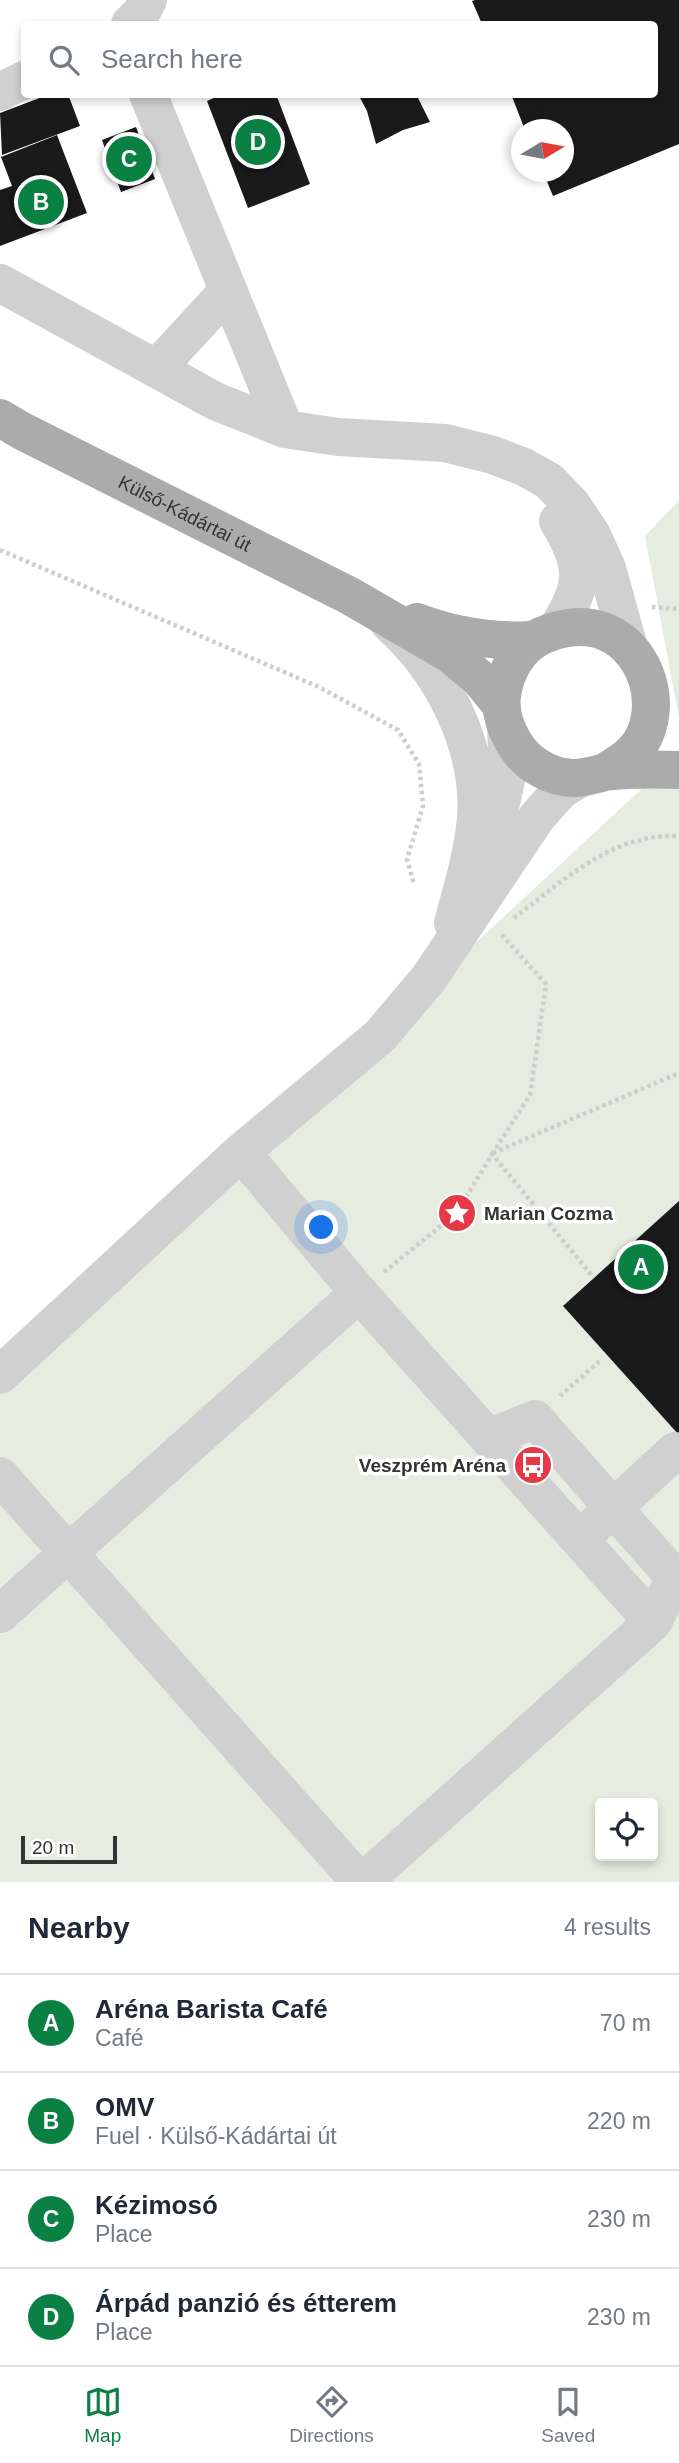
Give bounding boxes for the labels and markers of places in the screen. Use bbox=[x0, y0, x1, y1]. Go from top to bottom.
pin: D bbox=[235, 116, 281, 168]
pin: C bbox=[106, 133, 152, 185]
pin: B bbox=[18, 176, 64, 228]
place icon: Marian Cozma bbox=[436, 1192, 478, 1234]
place label: Marian Cozma bbox=[484, 1203, 613, 1224]
pin: A bbox=[618, 1241, 664, 1293]
bus stop icon: Veszprém Aréna bbox=[512, 1444, 554, 1486]
place label: Veszprém Aréna bbox=[359, 1455, 506, 1476]

